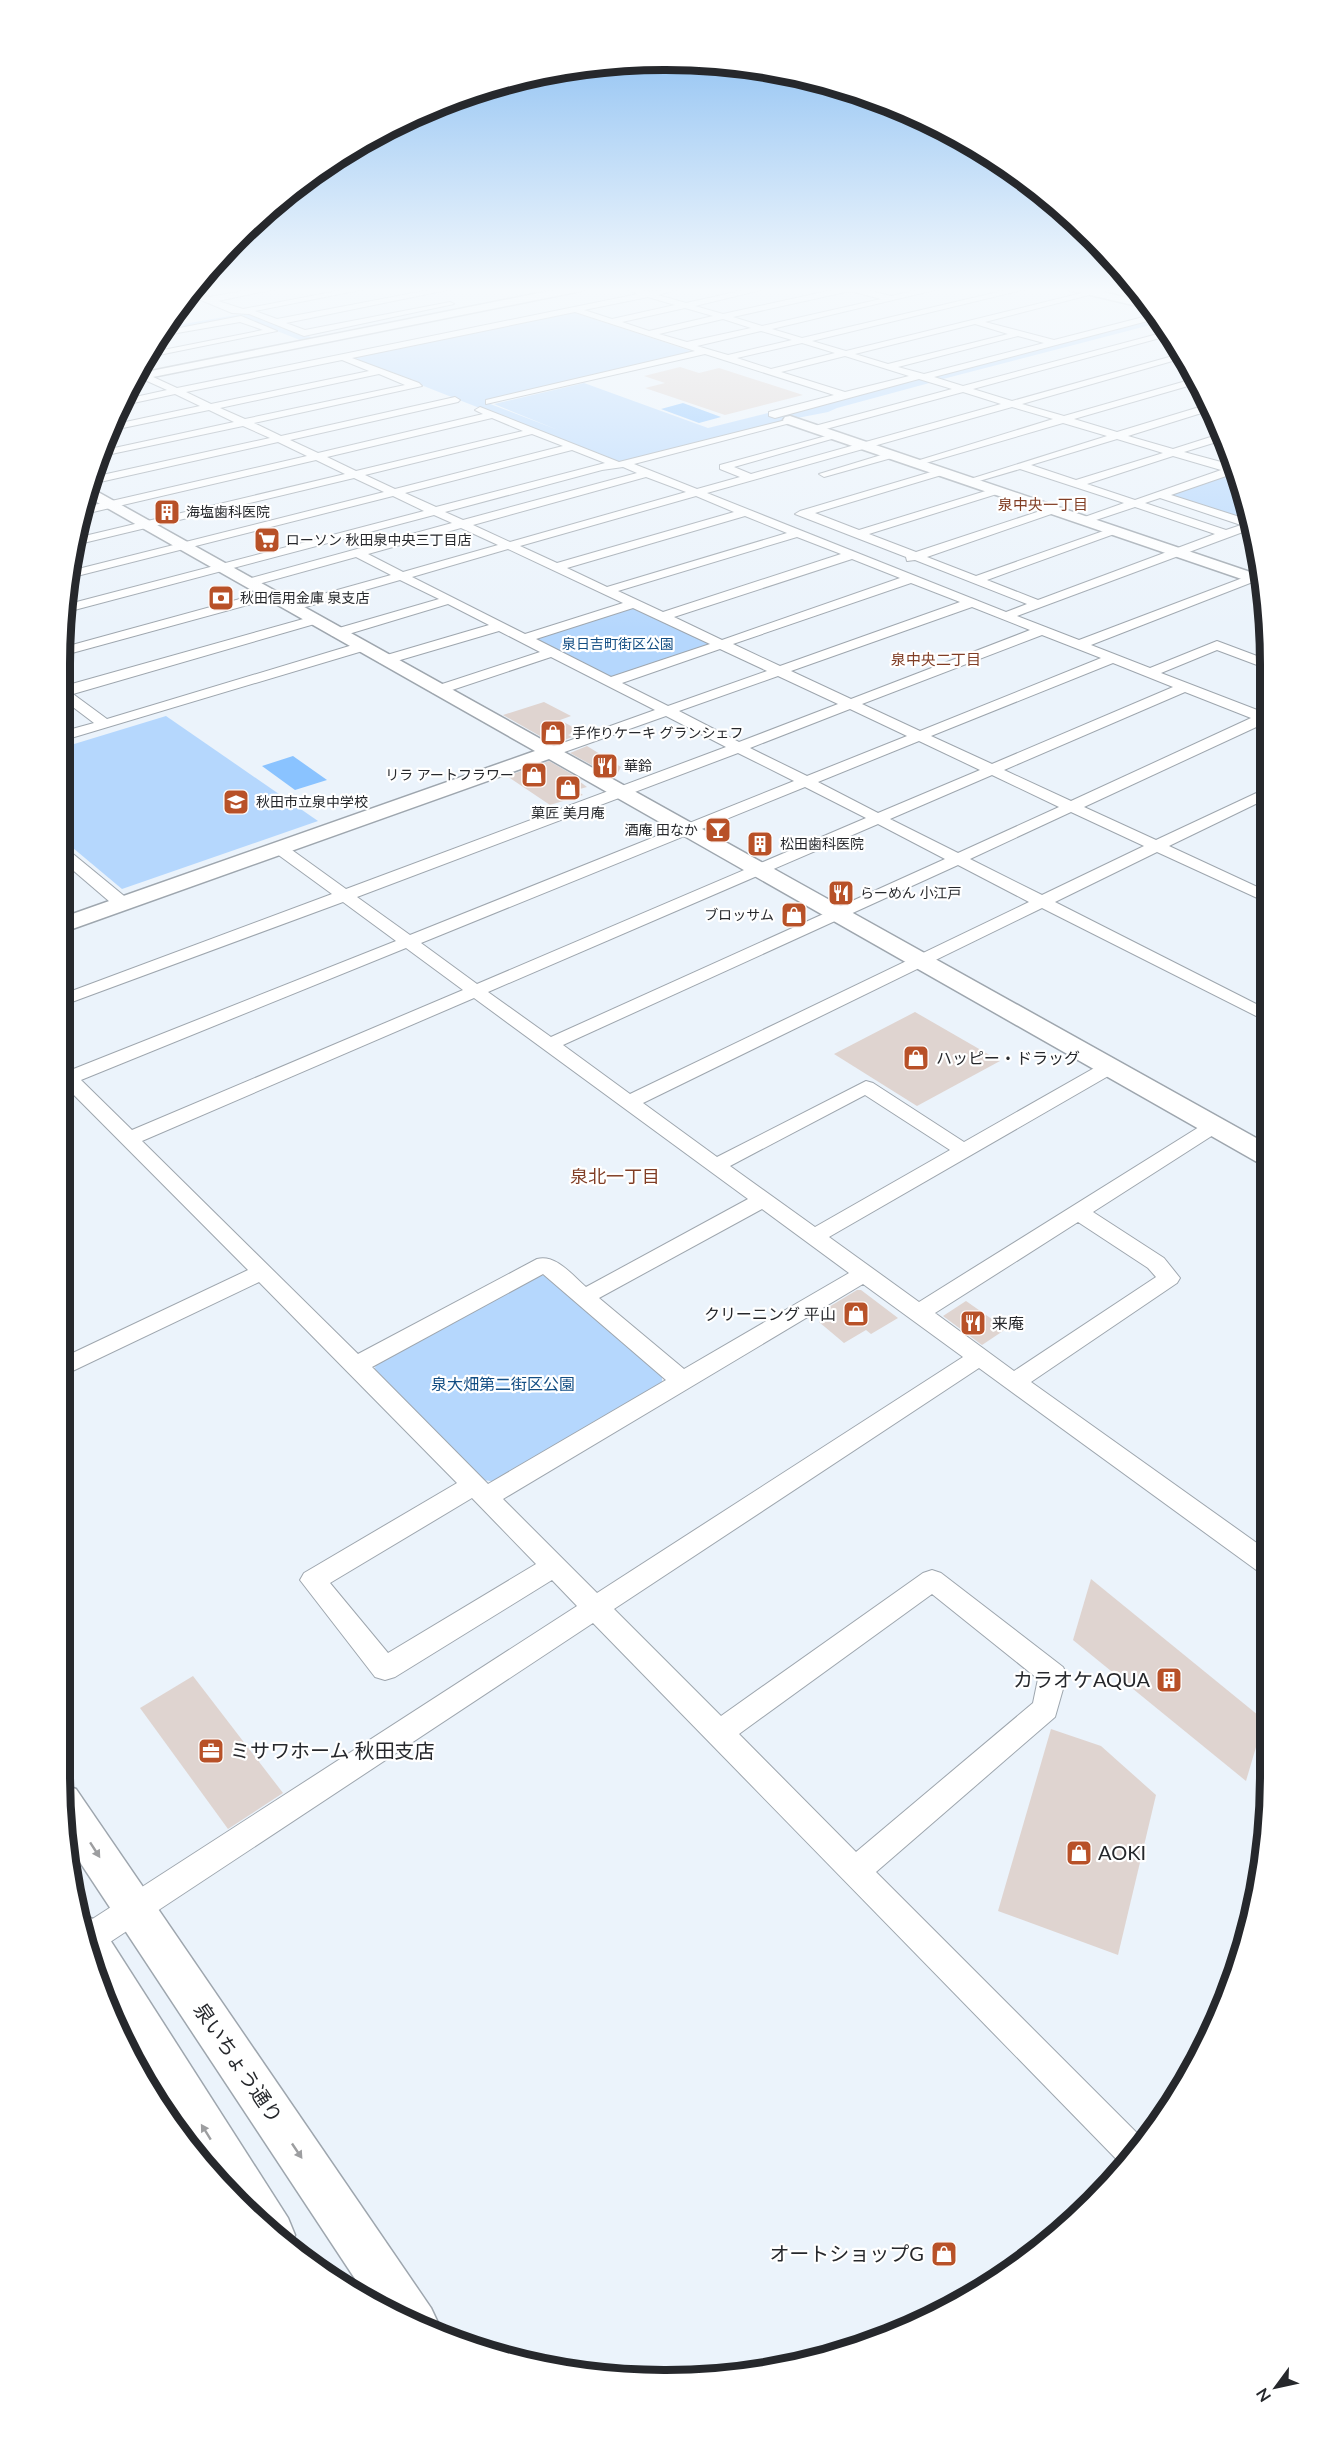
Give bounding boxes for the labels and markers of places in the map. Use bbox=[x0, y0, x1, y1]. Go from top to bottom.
building icon: 海塩歯科医院 bbox=[152, 497, 182, 527]
place label: 海塩歯科医院 bbox=[186, 503, 270, 520]
supermarket icon: ローソン 秋田泉中央三丁目店 bbox=[252, 525, 282, 555]
place label: ローソン 秋田泉中央三丁目店 bbox=[286, 531, 472, 548]
bank icon: 秋田信用金庫 泉支店 bbox=[206, 583, 236, 613]
place label: 秋田信用金庫 泉支店 bbox=[240, 589, 370, 606]
shop icon: 手作りケーキ グランシェフ bbox=[538, 718, 568, 748]
place label: 手作りケーキ グランシェフ bbox=[572, 724, 744, 741]
restaurant icon: 華鈴 bbox=[590, 751, 620, 781]
place label: 華鈴 bbox=[624, 757, 652, 774]
shop icon: リラ アートフラワー bbox=[519, 760, 549, 790]
place label: リラ アートフラワー bbox=[385, 766, 514, 783]
shop icon: 菓匠 美月庵 bbox=[553, 773, 583, 803]
school or university icon: 秋田市立泉中学校 bbox=[221, 787, 251, 817]
place label: 秋田市立泉中学校 bbox=[256, 793, 368, 810]
place label: 菓匠 美月庵 bbox=[531, 804, 605, 821]
bar icon: 酒庵 田なか bbox=[703, 815, 733, 845]
place label: 酒庵 田なか bbox=[624, 821, 698, 838]
building icon: 松田歯科医院 bbox=[745, 829, 775, 859]
place label: 松田歯科医院 bbox=[780, 835, 864, 852]
restaurant icon: らーめん 小江戸 bbox=[826, 878, 856, 908]
place label: らーめん 小江戸 bbox=[860, 884, 962, 901]
shop icon: ブロッサム bbox=[779, 900, 809, 930]
place label: ブロッサム bbox=[704, 906, 774, 923]
shop icon: ハッピー・ドラッグ bbox=[901, 1043, 931, 1073]
place label: ハッピー・ドラッグ bbox=[936, 1048, 1080, 1067]
shop icon: クリーニング 平山 bbox=[841, 1299, 871, 1329]
place label: クリーニング 平山 bbox=[704, 1304, 836, 1323]
restaurant icon: 来庵 bbox=[958, 1308, 988, 1338]
place label: 来庵 bbox=[992, 1313, 1024, 1332]
building icon: カラオケAQUA bbox=[1154, 1665, 1184, 1695]
place label: カラオケAQUA bbox=[1013, 1667, 1150, 1691]
office icon: ミサワホーム 秋田支店 bbox=[196, 1736, 226, 1766]
place label: ミサワホーム 秋田支店 bbox=[230, 1738, 435, 1762]
shop icon: AOKI bbox=[1064, 1838, 1094, 1868]
place label: AOKI bbox=[1098, 1840, 1146, 1864]
shop icon: オートショップG bbox=[929, 2239, 959, 2269]
place label: オートショップG bbox=[769, 2241, 924, 2265]

